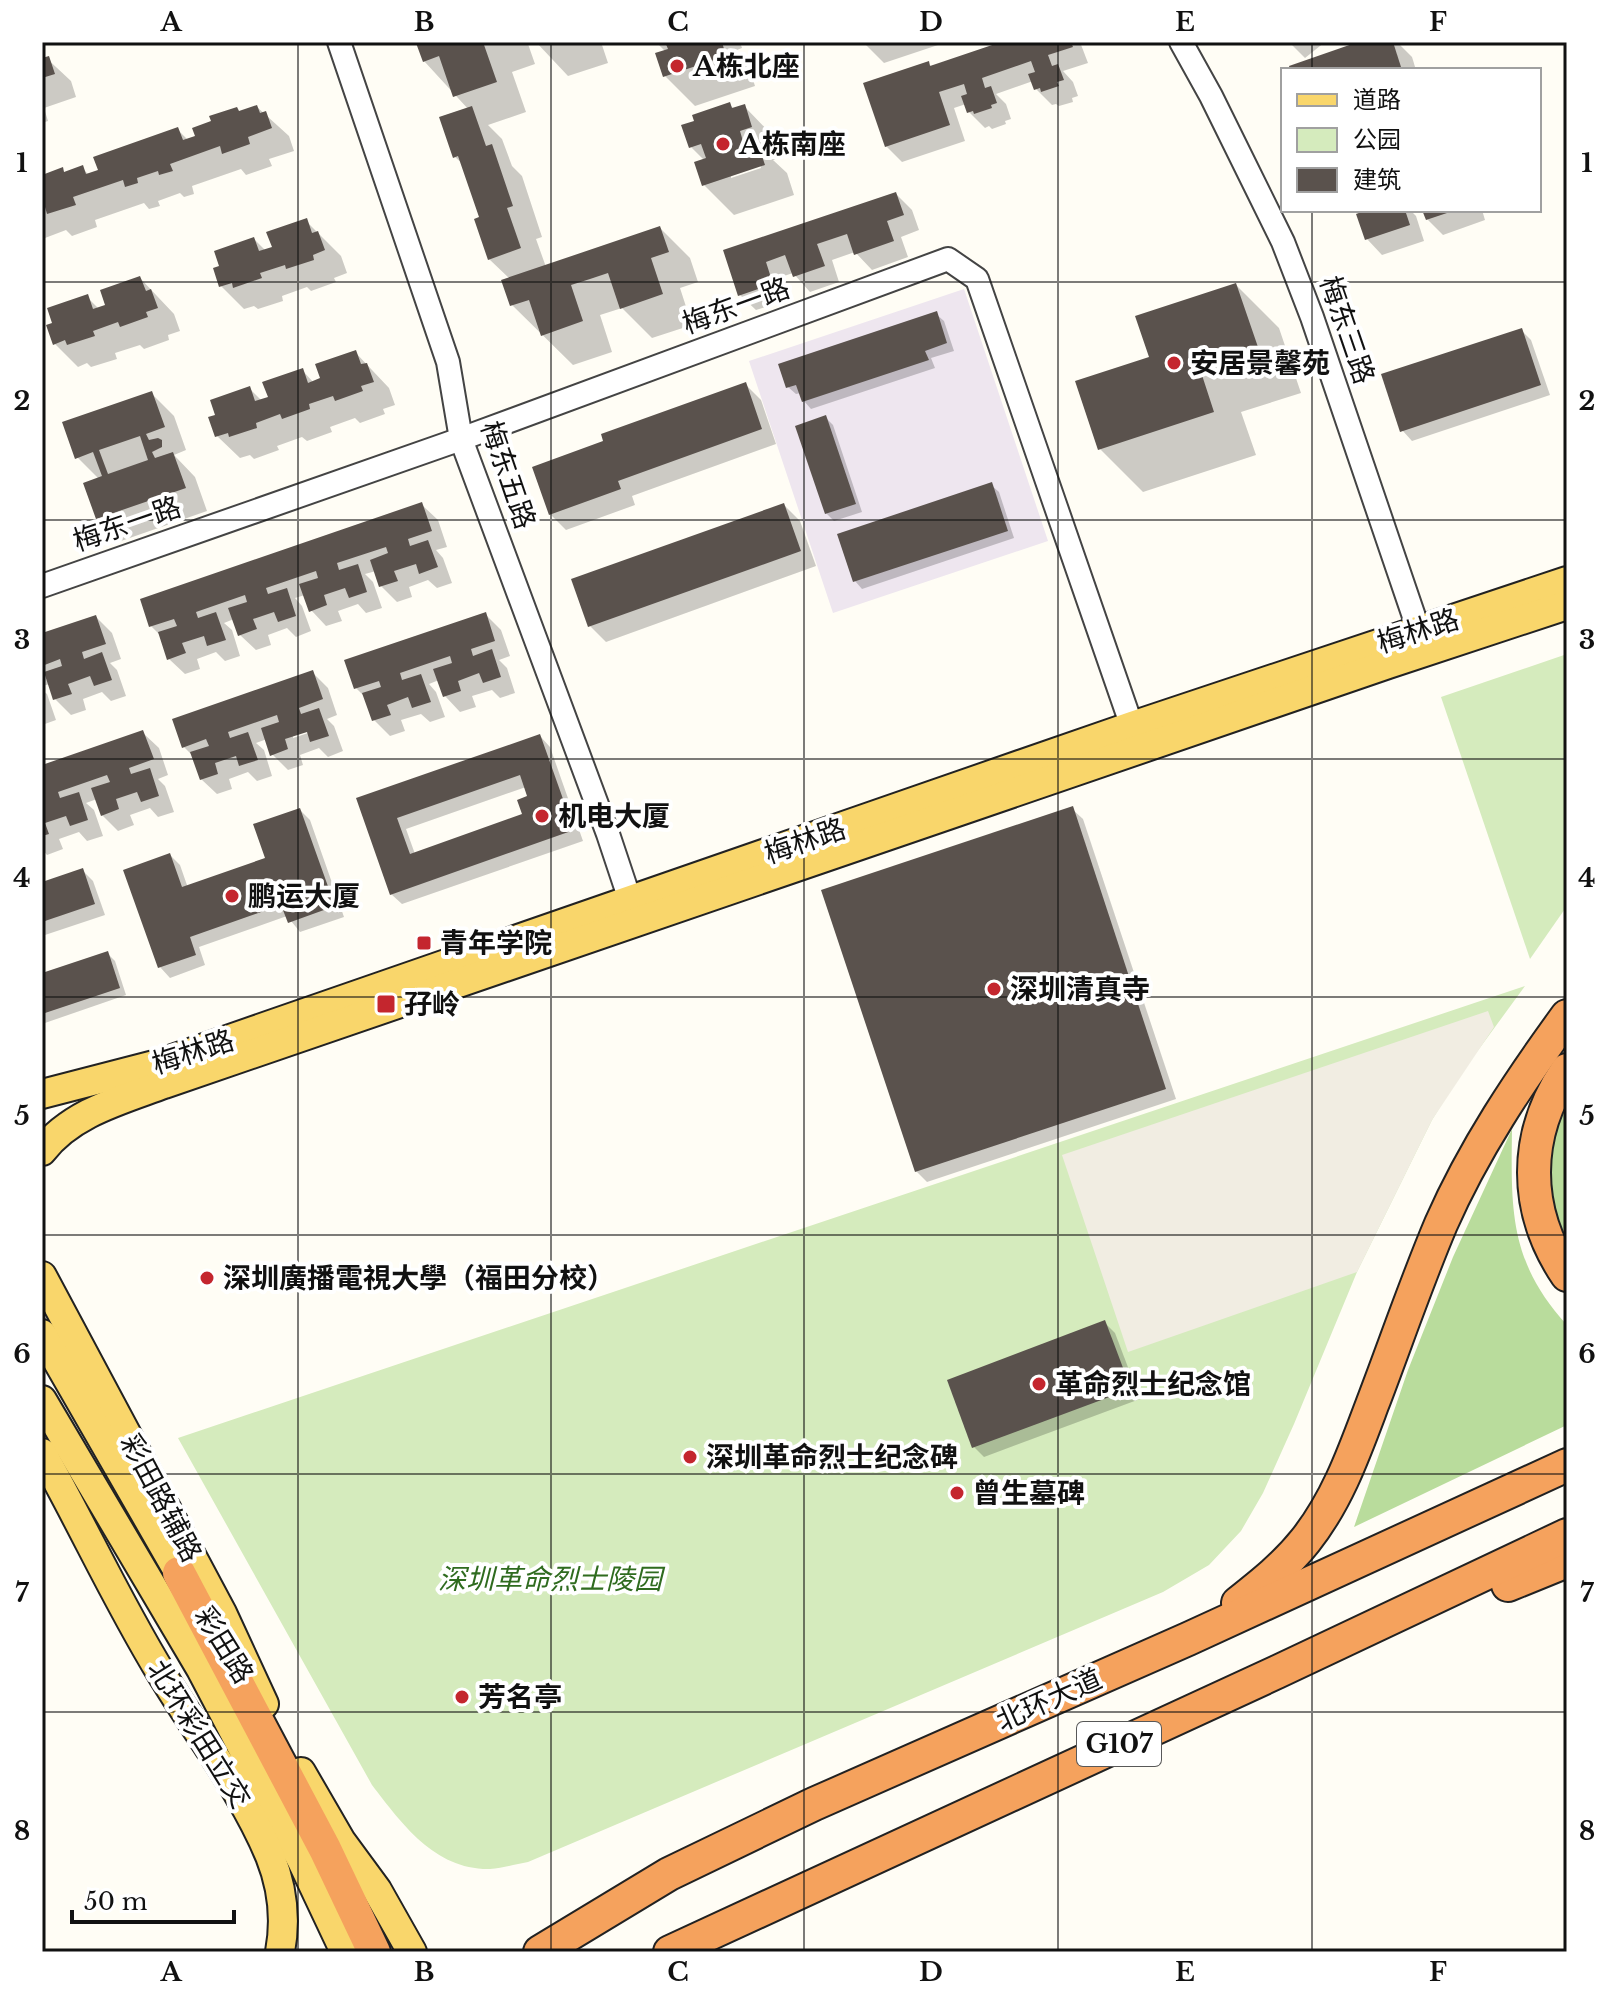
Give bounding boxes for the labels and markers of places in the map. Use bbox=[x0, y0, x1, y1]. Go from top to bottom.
place label: A栋北座 bbox=[692, 49, 800, 84]
marker: A栋北座 bbox=[668, 57, 686, 75]
place label: A栋南座 bbox=[738, 127, 846, 162]
marker: A栋南座 bbox=[714, 135, 732, 153]
place label: 安居景馨苑 bbox=[1190, 346, 1330, 381]
marker: 安居景馨苑 bbox=[1165, 354, 1183, 372]
place label: 机电大厦 bbox=[558, 799, 670, 834]
marker: 机电大厦 bbox=[533, 807, 551, 825]
place label: 鹏运大厦 bbox=[248, 879, 360, 914]
marker: 鹏运大厦 bbox=[223, 887, 241, 905]
place label: 青年学院 bbox=[440, 926, 552, 961]
marker: 青年学院 bbox=[415, 934, 433, 952]
place label: 深圳清真寺 bbox=[1010, 972, 1150, 1007]
marker: 深圳清真寺 bbox=[985, 980, 1003, 998]
place label: 孖岭 bbox=[404, 987, 460, 1022]
marker: 孖岭 bbox=[375, 993, 397, 1015]
place label: 深圳廣播電視大學（福田分校） bbox=[223, 1261, 615, 1296]
marker: 深圳廣播電視大學（福田分校） bbox=[198, 1269, 216, 1287]
place label: 革命烈士纪念馆 bbox=[1055, 1367, 1251, 1402]
marker: 革命烈士纪念馆 bbox=[1030, 1375, 1048, 1393]
place label: 深圳革命烈士纪念碑 bbox=[706, 1440, 958, 1475]
marker: 深圳革命烈士纪念碑 bbox=[681, 1448, 699, 1466]
place label: 曾生墓碑 bbox=[973, 1476, 1085, 1511]
marker: 曾生墓碑 bbox=[948, 1484, 966, 1502]
place label: 芳名亭 bbox=[478, 1680, 562, 1715]
marker: 芳名亭 bbox=[453, 1688, 471, 1706]

